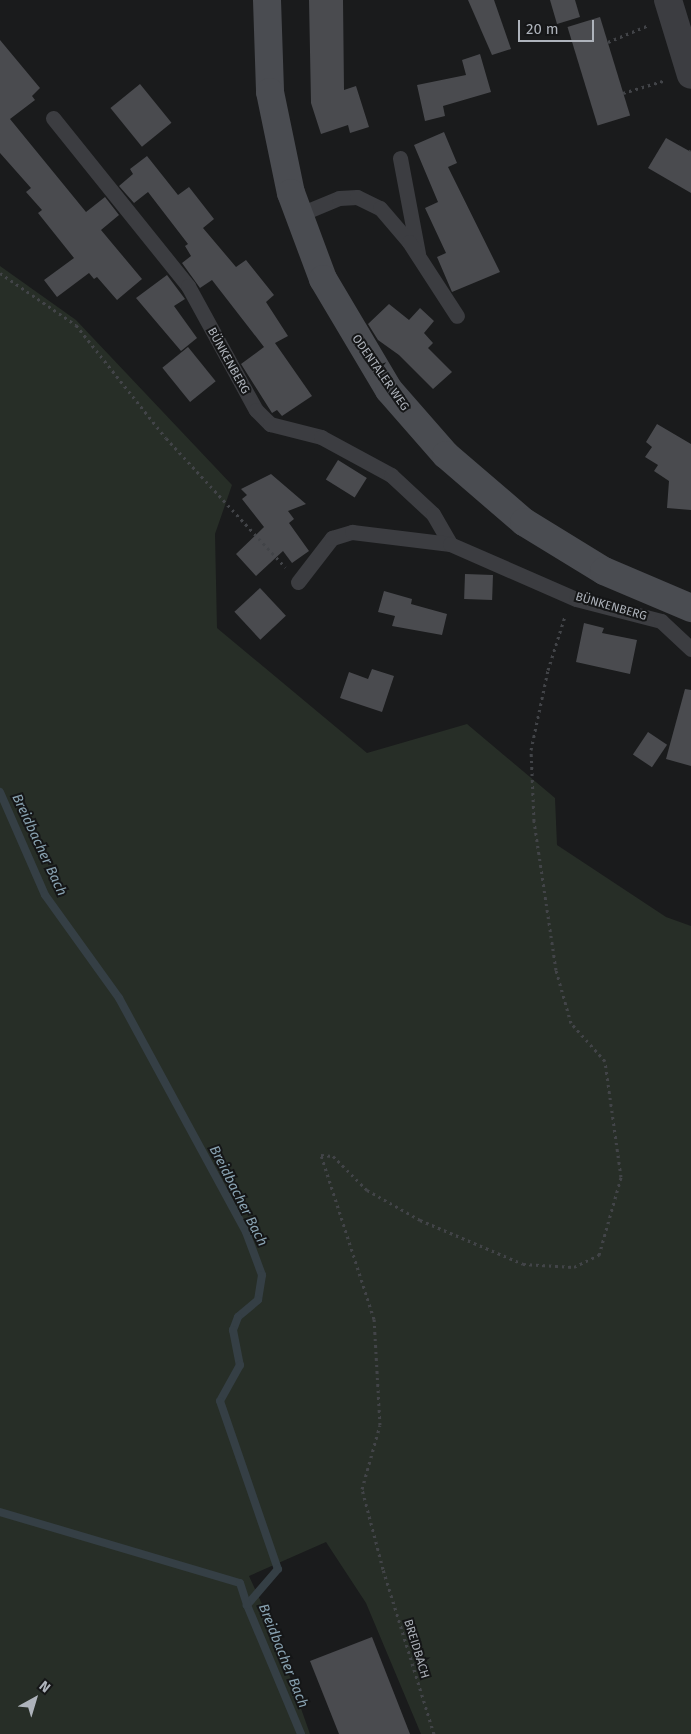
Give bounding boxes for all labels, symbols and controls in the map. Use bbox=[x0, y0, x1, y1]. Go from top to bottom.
scale bar bbox=[521, 10, 597, 42]
text: 20 m bbox=[526, 20, 559, 38]
street label: BÜNKENBERG bbox=[204, 325, 252, 397]
street label: ODENTALER WEG bbox=[348, 332, 412, 414]
street label: BÜNKENBERG bbox=[574, 590, 648, 624]
water label: Breidbacher Bach bbox=[8, 791, 70, 899]
water label: Breidbacher Bach bbox=[205, 1143, 271, 1249]
water label: Breidbacher Bach bbox=[254, 1601, 312, 1711]
street label: BREIDBACH bbox=[400, 1618, 432, 1680]
north arrow bbox=[10, 1674, 60, 1724]
text: N bbox=[36, 1677, 54, 1696]

